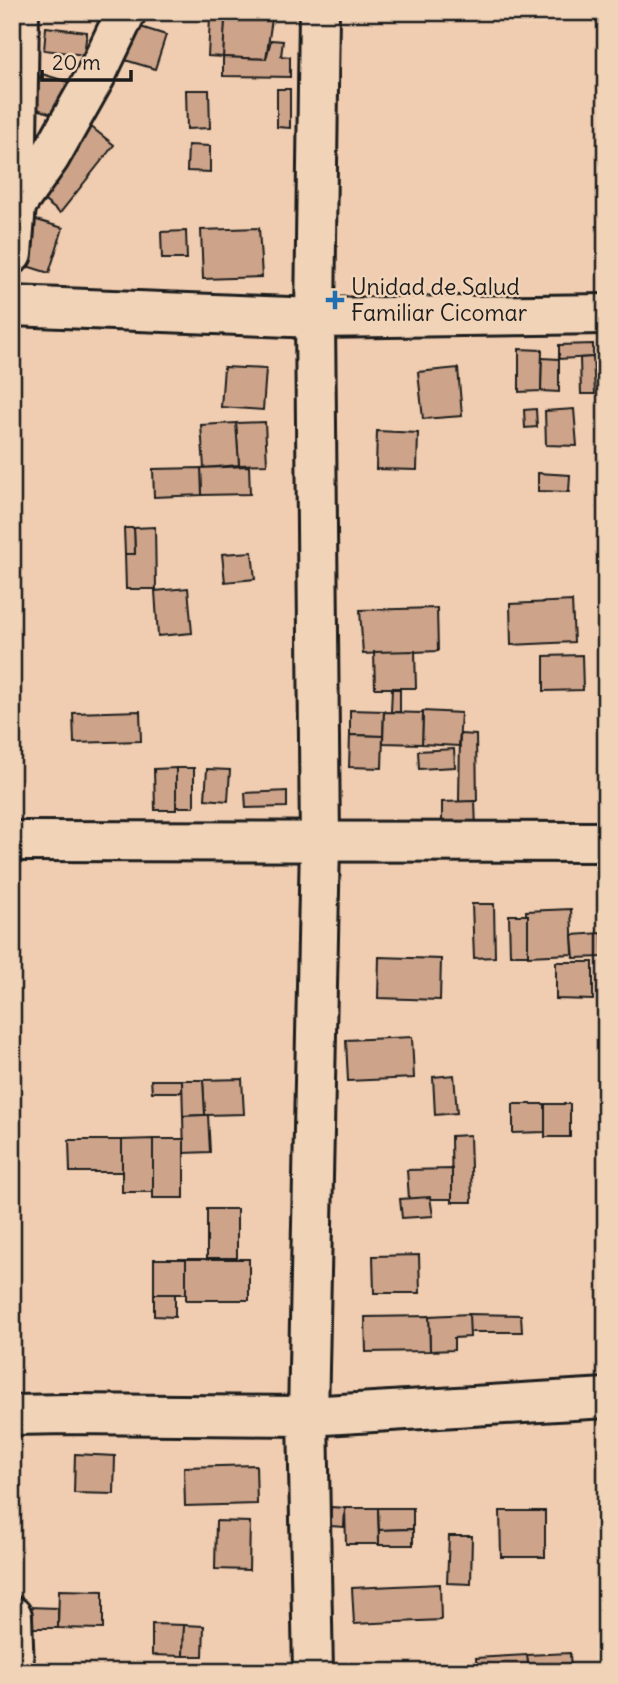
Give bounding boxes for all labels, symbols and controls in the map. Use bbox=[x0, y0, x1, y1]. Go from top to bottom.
scale bar bbox=[42, 38, 131, 82]
text: 20 m bbox=[52, 49, 101, 76]
place label: Unidad de Salud Familiar Cicomar bbox=[351, 272, 528, 327]
marker: Unidad de Salud Familiar Cicomar bbox=[325, 290, 345, 310]

